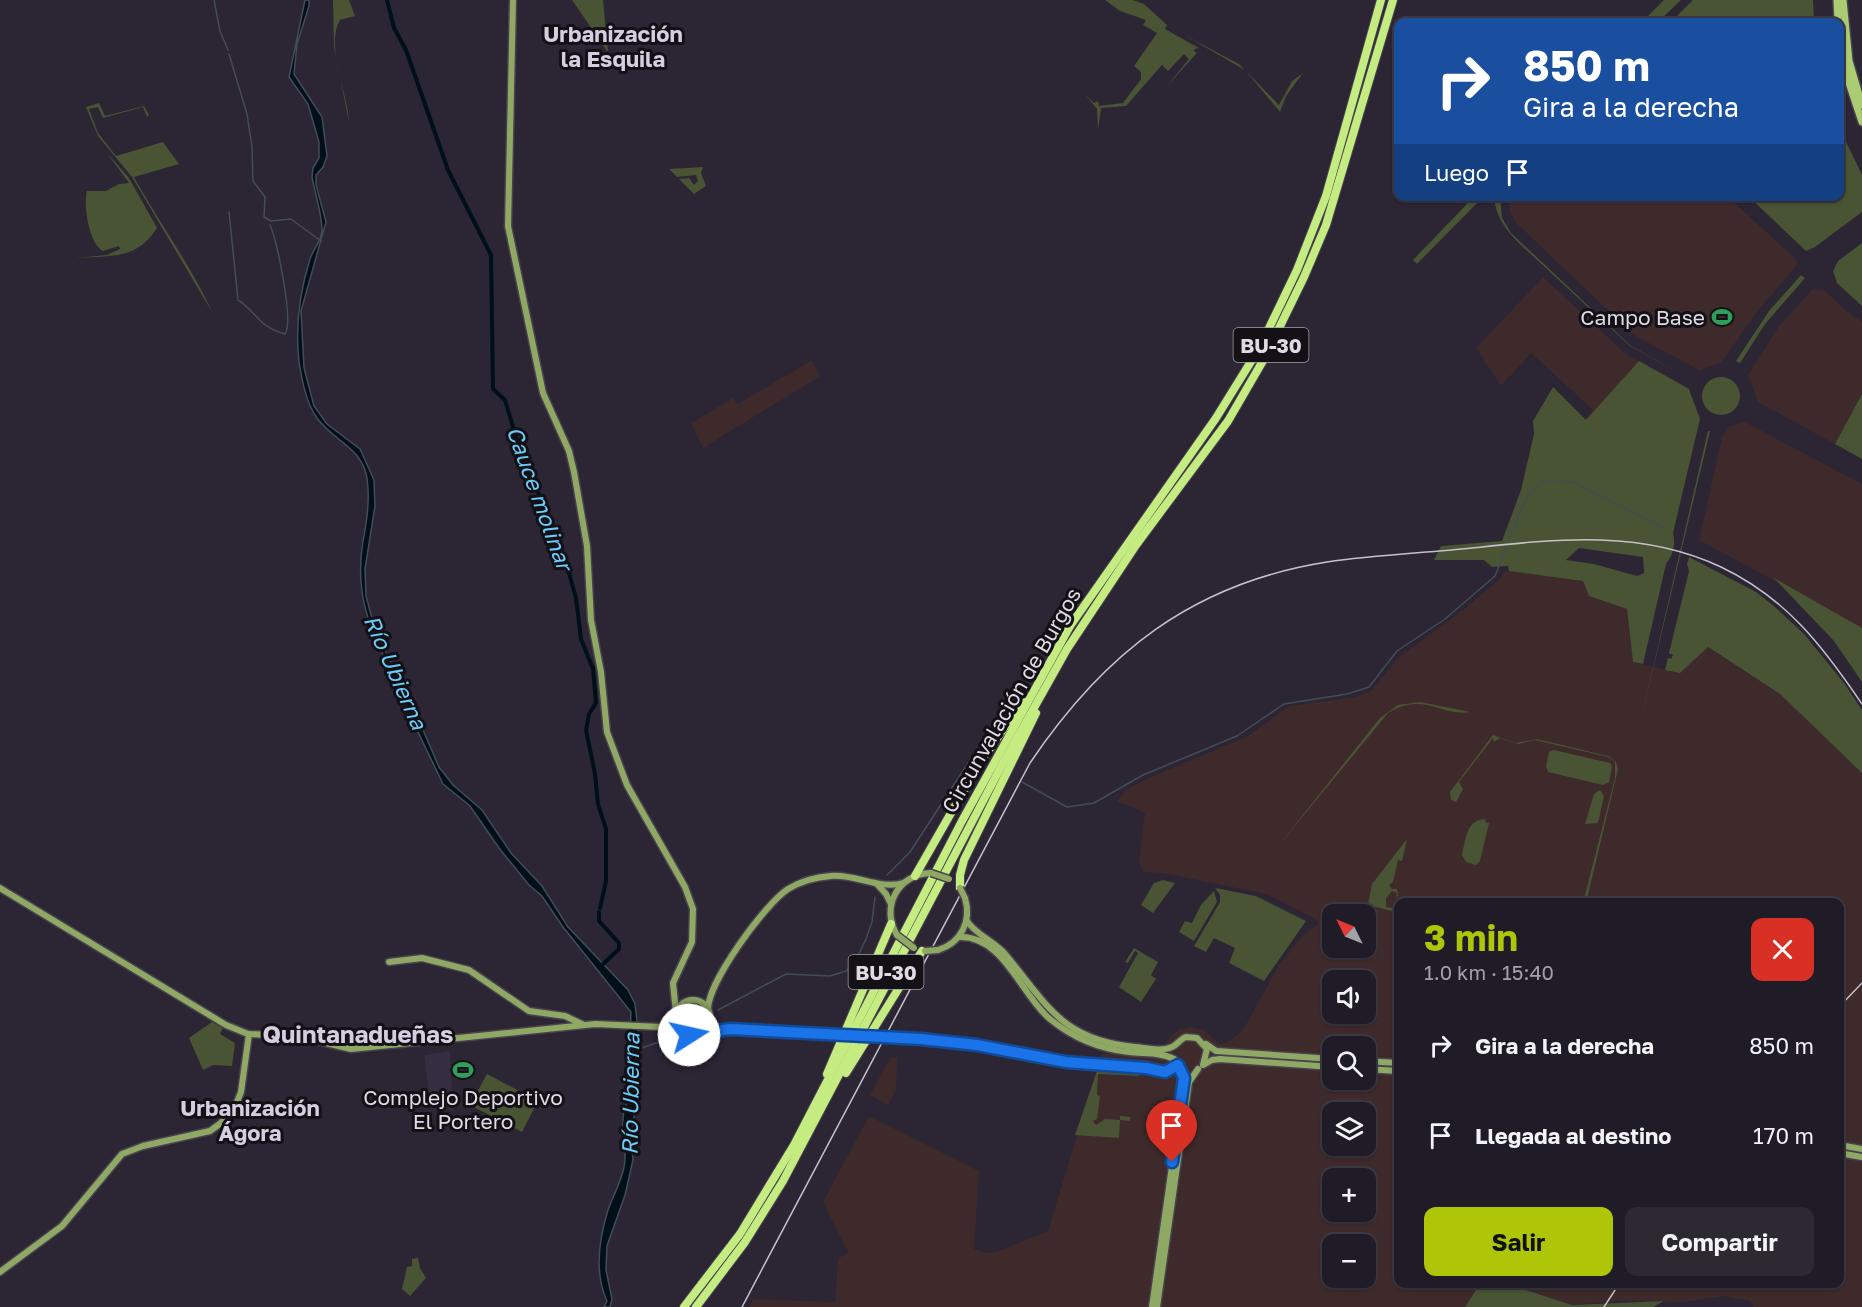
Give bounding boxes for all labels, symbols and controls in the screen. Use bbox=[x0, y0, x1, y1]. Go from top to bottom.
district label: Urbanización la Esquila bbox=[543, 20, 683, 72]
text: 850 m bbox=[1523, 40, 1650, 90]
icon: right bbox=[1424, 42, 1502, 120]
text: Gira a la derecha bbox=[1523, 91, 1739, 123]
icon: arrive bbox=[1501, 156, 1534, 189]
text: Luego bbox=[1424, 159, 1489, 186]
place label: Campo Base bbox=[1580, 304, 1705, 330]
sports icon: Campo Base bbox=[1710, 305, 1734, 329]
road number: BU-30 bbox=[1234, 328, 1308, 362]
water label: Cauce molinar bbox=[501, 422, 580, 577]
street label: Circunvalación de Burgos bbox=[936, 583, 1086, 817]
water label: Río Ubierna bbox=[359, 611, 434, 735]
north arrow bbox=[1322, 904, 1376, 958]
map controls bbox=[1322, 904, 1376, 1288]
text: 3 min bbox=[1424, 916, 1518, 959]
button: close bbox=[1751, 918, 1814, 981]
road number: BU-30 bbox=[848, 955, 924, 989]
text: 1.0 km · 15:40 bbox=[1424, 960, 1554, 984]
button: sound bbox=[1322, 970, 1376, 1024]
position arrow bbox=[657, 1003, 721, 1067]
district label: Quintanadueñas bbox=[263, 1019, 453, 1048]
icon: right bbox=[1424, 1029, 1457, 1062]
water label: Río Ubierna bbox=[615, 1031, 645, 1155]
text: Gira a la derecha bbox=[1475, 1032, 1654, 1059]
text: 850 m bbox=[1749, 1032, 1814, 1059]
button: search bbox=[1322, 1036, 1376, 1090]
sports icon: Complejo Deportivo El Portero bbox=[451, 1058, 475, 1082]
place label: Complejo Deportivo El Portero bbox=[363, 1084, 563, 1134]
district label: Urbanización Ágora bbox=[180, 1094, 320, 1146]
pin bbox=[1146, 1100, 1197, 1162]
button: layers bbox=[1322, 1102, 1376, 1156]
icon: arrive bbox=[1155, 1109, 1188, 1142]
icon: arrive bbox=[1424, 1119, 1457, 1152]
text: Llegada al destino bbox=[1475, 1122, 1672, 1149]
text: 170 m bbox=[1753, 1122, 1814, 1149]
button: + bbox=[1322, 1168, 1376, 1222]
button: Salir bbox=[1424, 1207, 1613, 1276]
button: Compartir bbox=[1625, 1207, 1814, 1276]
button: − bbox=[1322, 1234, 1376, 1288]

